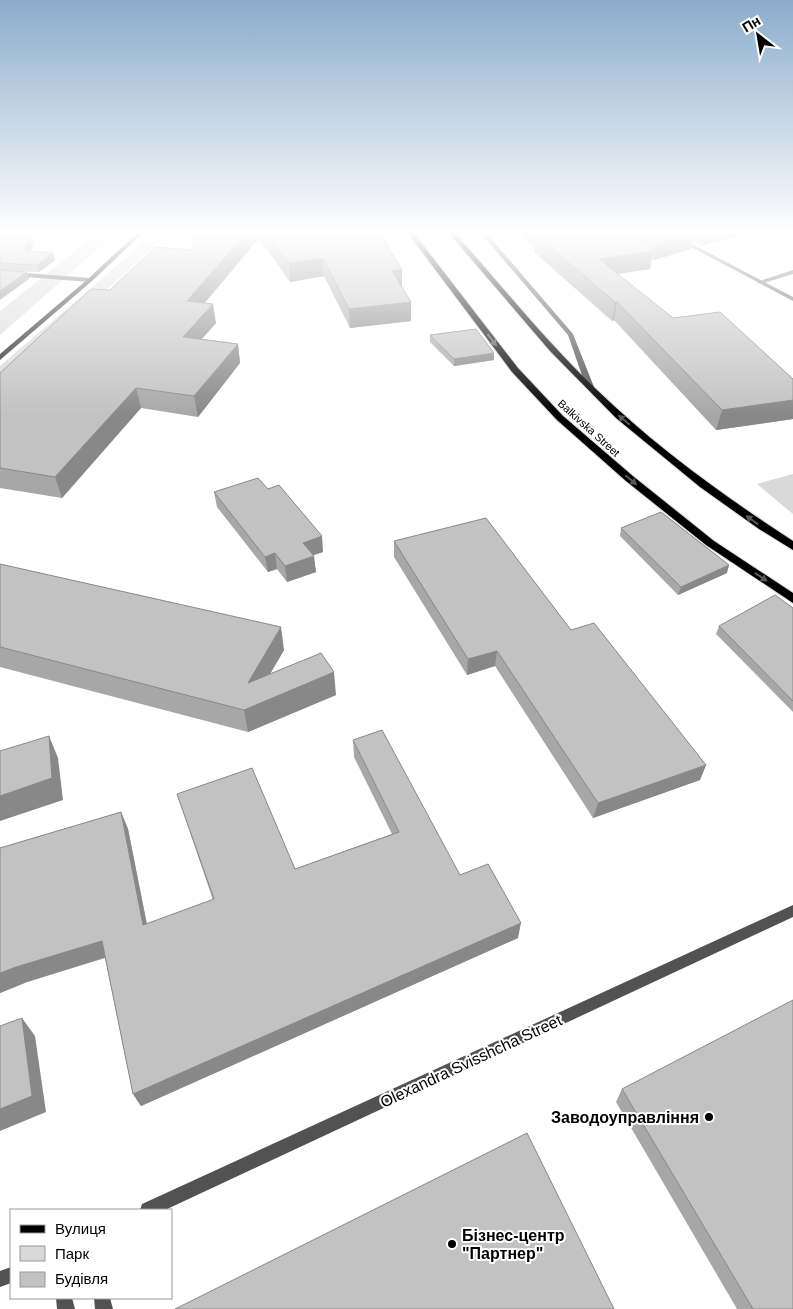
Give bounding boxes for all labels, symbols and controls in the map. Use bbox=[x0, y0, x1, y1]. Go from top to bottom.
north arrow bbox=[733, 10, 783, 60]
text: Пн bbox=[739, 12, 763, 35]
one-way arrow bbox=[487, 333, 497, 347]
street label: Balkivska Street bbox=[556, 397, 622, 459]
one-way arrow bbox=[618, 414, 631, 425]
one-way arrow bbox=[624, 474, 637, 485]
one-way arrow bbox=[745, 515, 759, 525]
one-way arrow bbox=[754, 572, 767, 582]
street label: Olexandra Svisshcha Street bbox=[378, 1011, 565, 1111]
place label: Заводоуправління bbox=[551, 1109, 699, 1126]
marker: Заводоуправління bbox=[703, 1111, 715, 1123]
legend bbox=[10, 1209, 172, 1299]
text: Вулиця bbox=[55, 1220, 106, 1237]
place label: Бізнес-центр "Партнер" bbox=[462, 1227, 565, 1262]
marker: Бізнес-центр "Партнер" bbox=[446, 1238, 458, 1250]
text: Парк bbox=[55, 1245, 89, 1262]
text: Будівля bbox=[55, 1270, 108, 1287]

